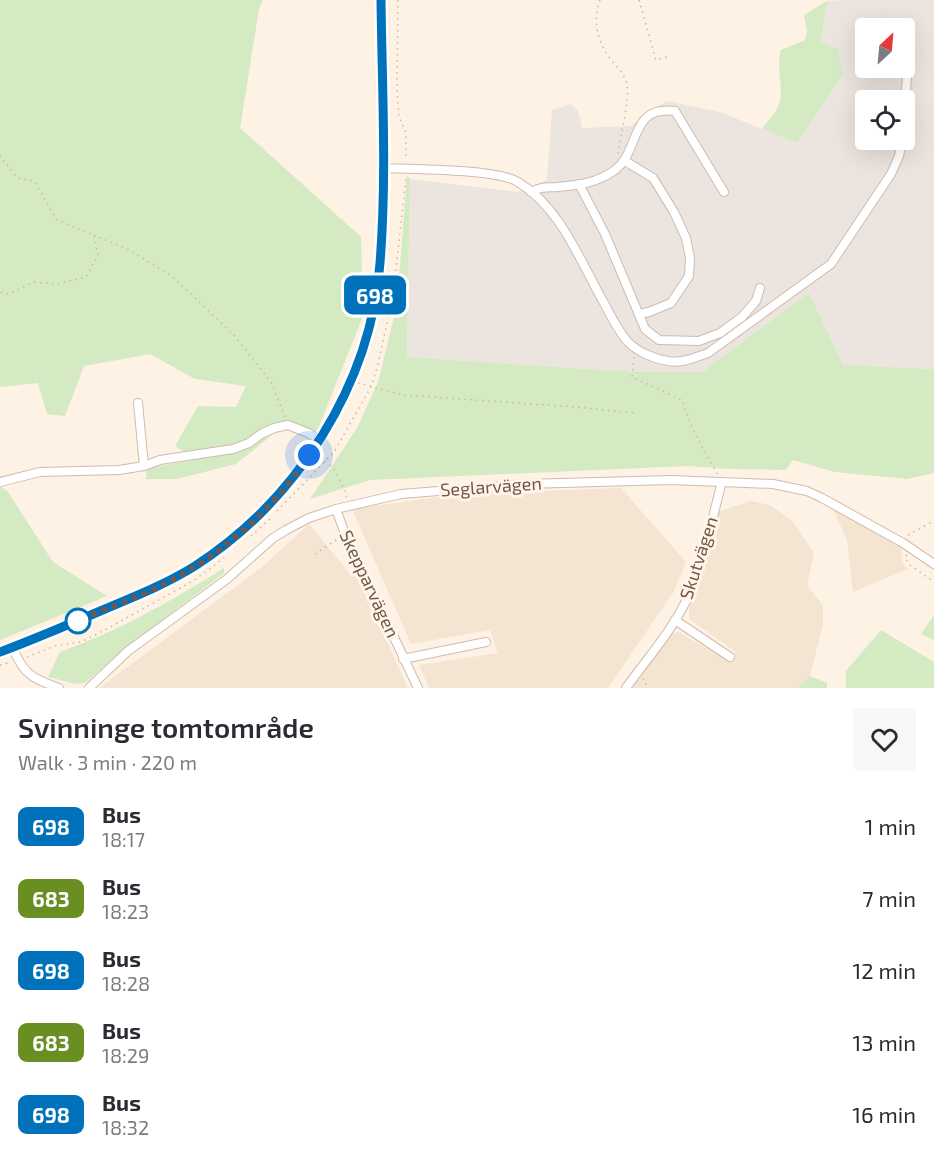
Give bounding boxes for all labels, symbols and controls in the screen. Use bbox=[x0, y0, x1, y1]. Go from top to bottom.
north arrow bbox=[855, 18, 915, 78]
map controls bbox=[855, 18, 915, 150]
button: locate bbox=[855, 90, 915, 150]
line badge: 698 bbox=[340, 276, 410, 314]
text: 698 bbox=[356, 283, 394, 308]
your location bbox=[294, 440, 324, 470]
street label: Seglarvägen bbox=[439, 471, 542, 501]
street label: Skutvägen bbox=[674, 513, 722, 602]
street label: Skepparvägen bbox=[335, 526, 404, 641]
unlabelled marker bbox=[65, 608, 91, 634]
button: heart bbox=[853, 708, 916, 771]
text: Svinninge tomtområde bbox=[18, 710, 314, 744]
text: Walk · 3 min · 220 m bbox=[18, 750, 197, 774]
text: Bus bbox=[102, 801, 141, 827]
text: 1 min bbox=[865, 813, 916, 839]
text: 698 bbox=[32, 814, 70, 839]
text: 18:17 bbox=[102, 827, 145, 851]
text: Bus bbox=[102, 873, 141, 899]
text: 7 min bbox=[862, 885, 916, 911]
text: 683 bbox=[32, 886, 70, 911]
text: 18:23 bbox=[102, 899, 149, 923]
text: Bus bbox=[102, 945, 141, 971]
text: 12 min bbox=[852, 957, 916, 983]
text: 698 bbox=[32, 958, 70, 983]
text: 18:28 bbox=[102, 971, 150, 995]
text: Bus bbox=[102, 1017, 141, 1043]
text: 13 min bbox=[853, 1029, 916, 1055]
text: 683 bbox=[32, 1030, 70, 1055]
text: 18:29 bbox=[102, 1043, 150, 1067]
text: Bus bbox=[102, 1089, 141, 1115]
text: 16 min bbox=[852, 1101, 916, 1127]
text: 698 bbox=[32, 1102, 70, 1127]
text: 18:32 bbox=[102, 1115, 149, 1139]

